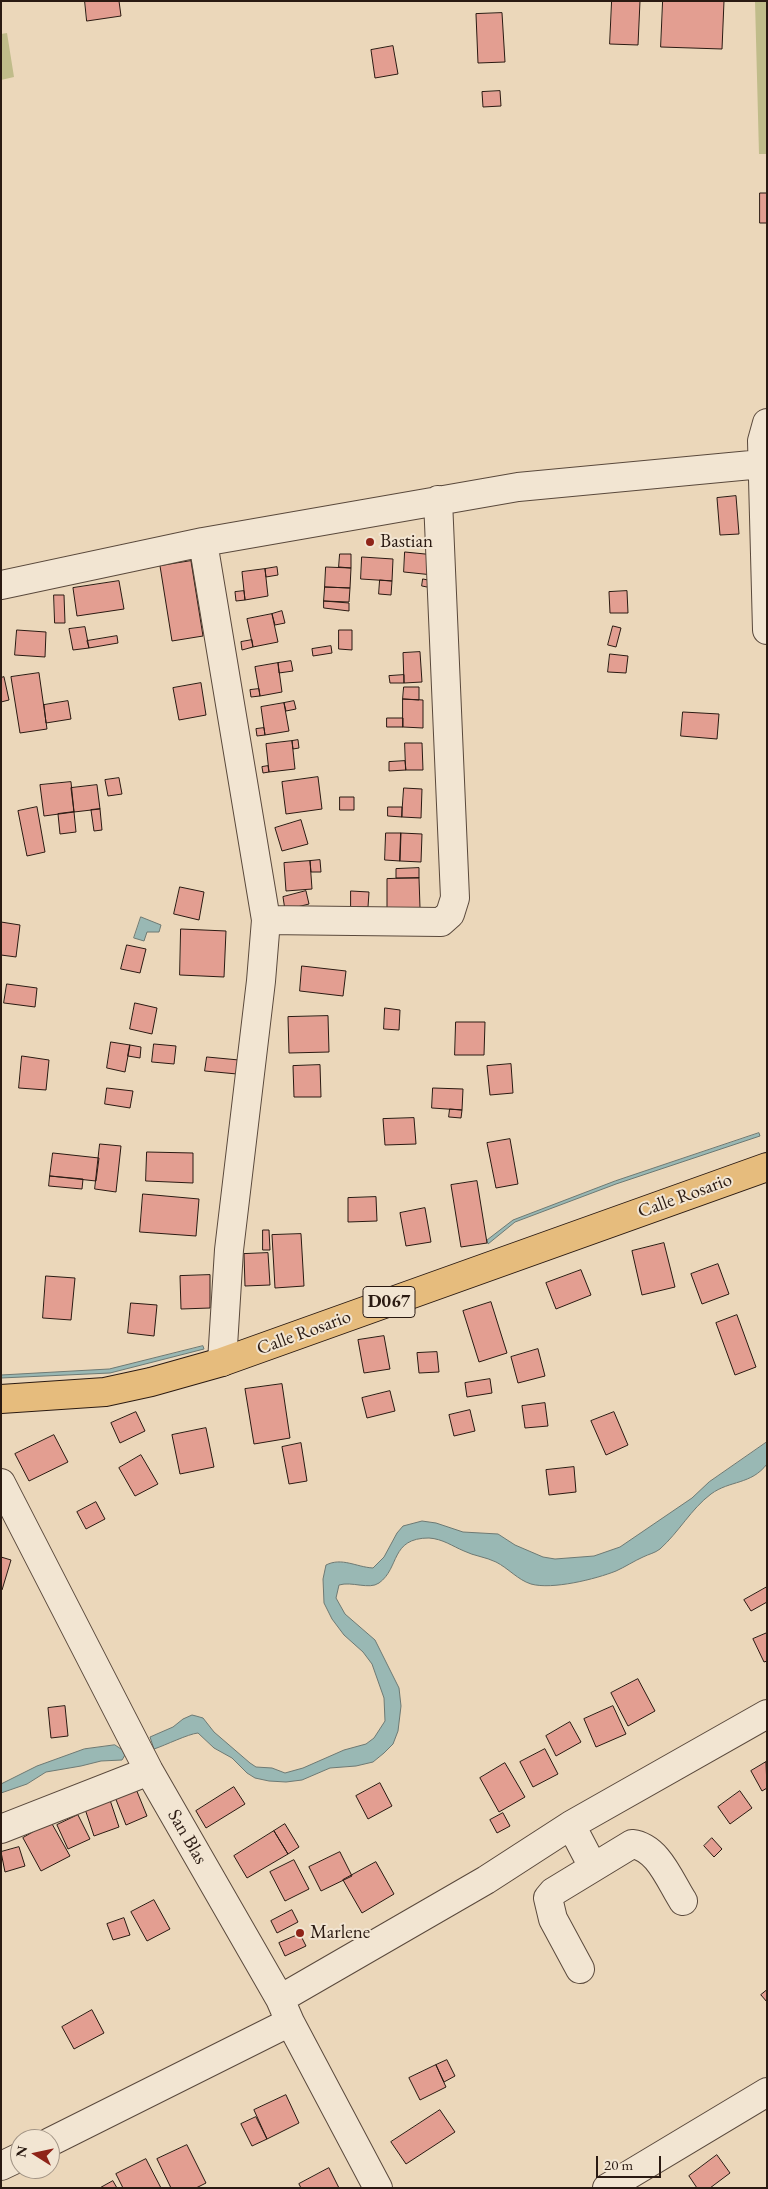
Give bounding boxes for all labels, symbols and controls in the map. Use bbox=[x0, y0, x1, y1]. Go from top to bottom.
place label: Bastian bbox=[380, 531, 433, 553]
marker: Bastian bbox=[364, 536, 376, 548]
street label: Calle Rosario bbox=[635, 1168, 735, 1224]
road number: D067 bbox=[363, 1286, 415, 1318]
street label: Calle Rosario bbox=[254, 1305, 354, 1361]
street label: San Blas bbox=[162, 1805, 212, 1869]
place label: Marlene bbox=[310, 1922, 370, 1944]
marker: Marlene bbox=[294, 1927, 306, 1939]
north arrow bbox=[10, 2129, 60, 2179]
text: N bbox=[11, 2144, 31, 2159]
scale bar bbox=[598, 2146, 663, 2178]
text: 20 m bbox=[604, 2155, 633, 2174]

